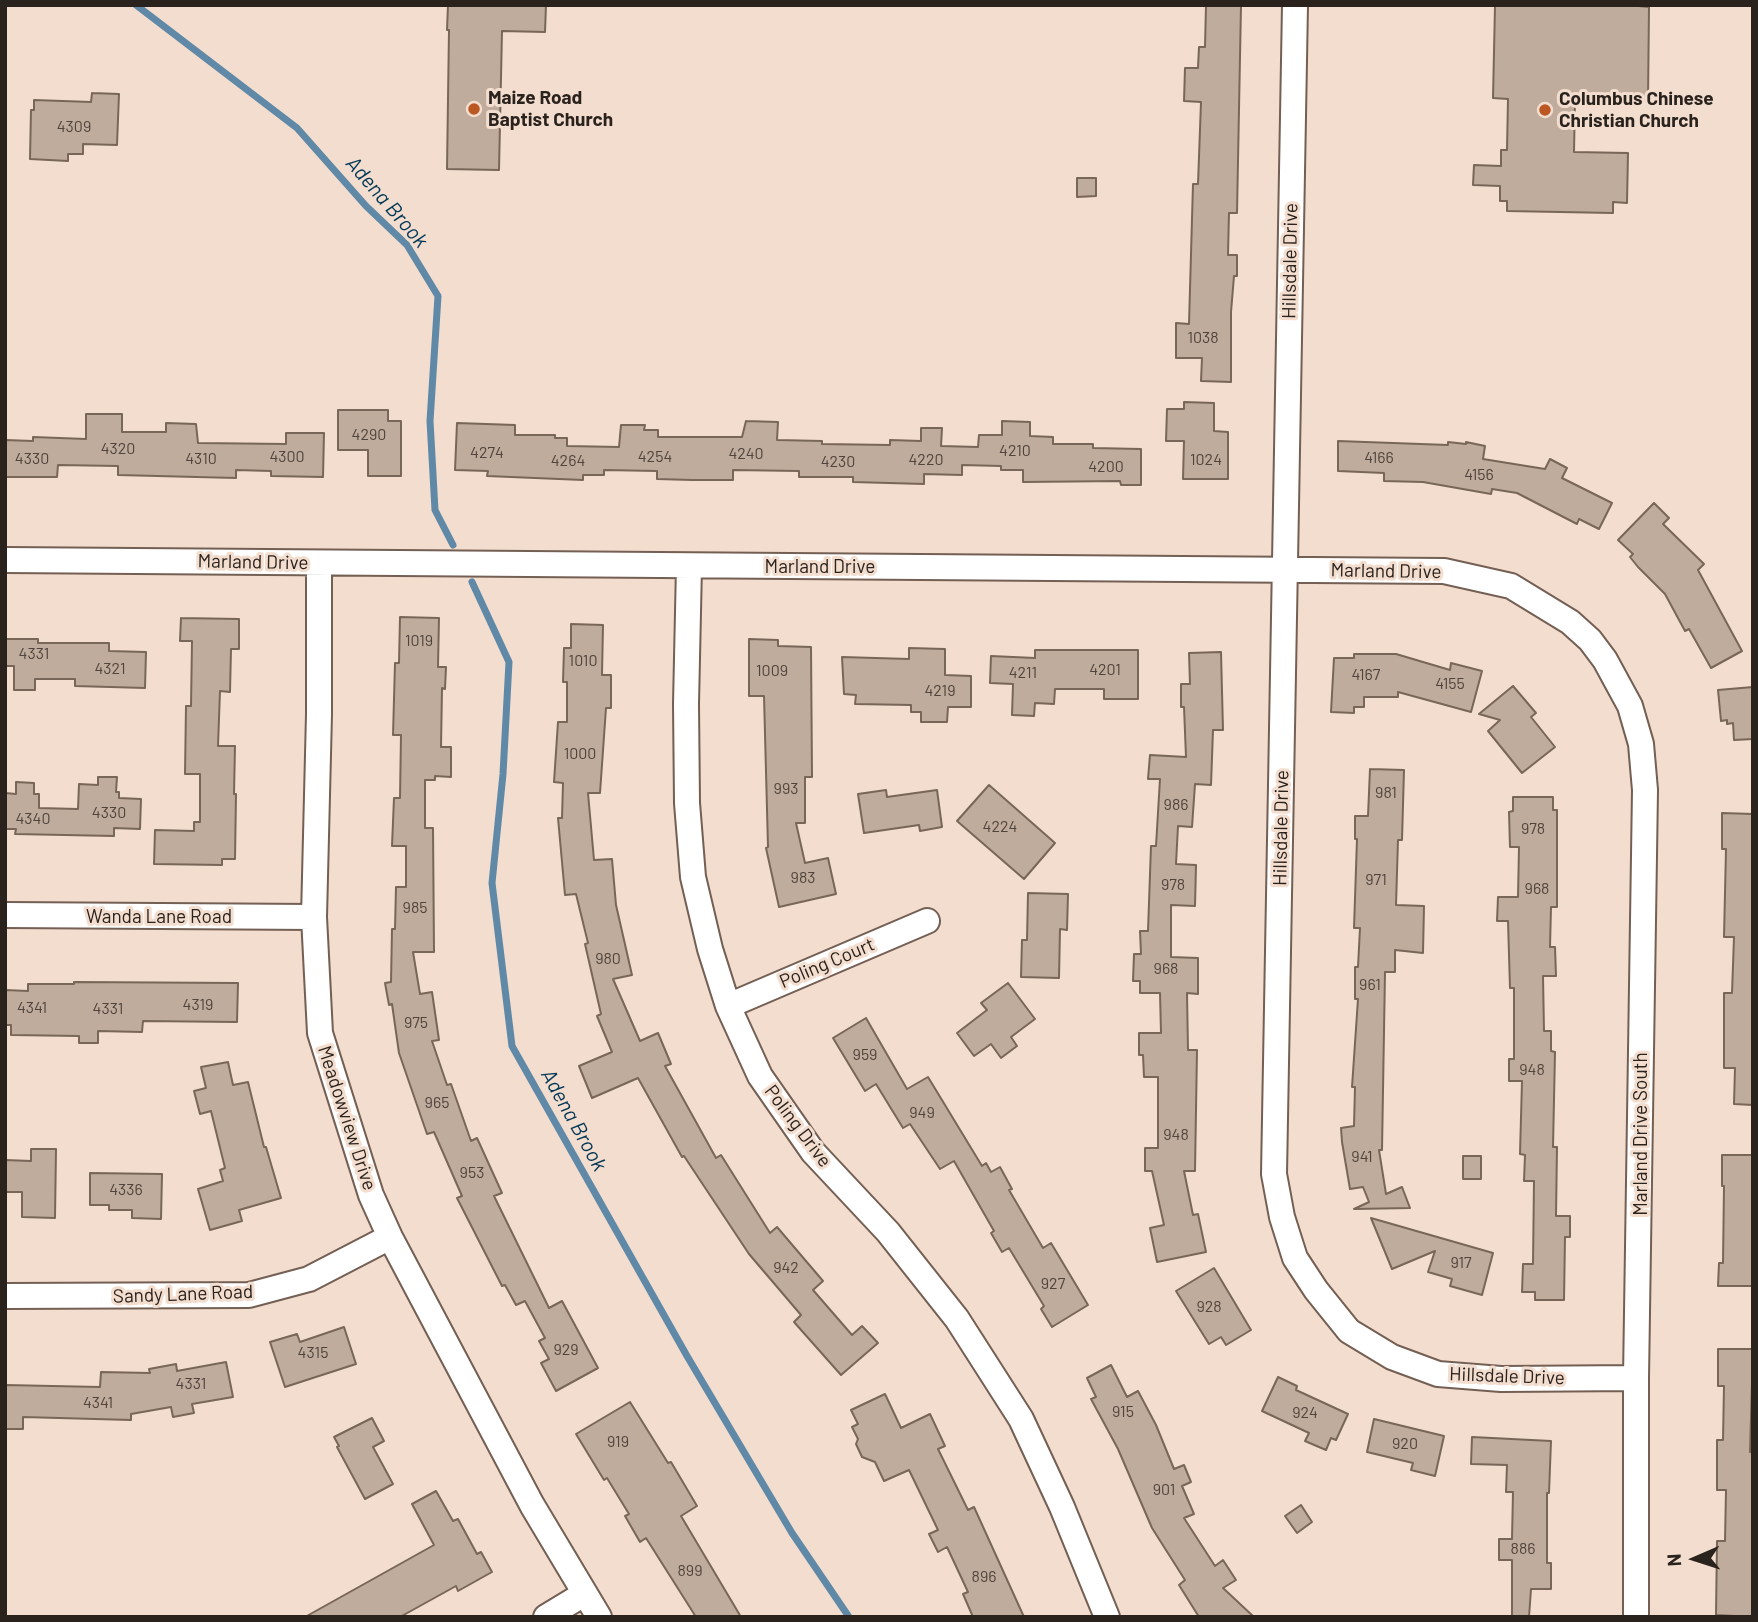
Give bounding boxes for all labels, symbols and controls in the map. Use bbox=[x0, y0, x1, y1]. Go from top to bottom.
place label: Maize Road Baptist Church bbox=[488, 87, 613, 131]
place label: Columbus Chinese Christian Church bbox=[1559, 88, 1714, 132]
marker: Maize Road Baptist Church bbox=[466, 101, 482, 117]
marker: Columbus Chinese Christian Church bbox=[1537, 102, 1553, 118]
house number: 4309 bbox=[57, 117, 91, 137]
water label: Adena Brook bbox=[341, 151, 433, 253]
street label: Hillsdale Drive bbox=[1278, 203, 1302, 319]
house number: 1038 bbox=[1187, 328, 1219, 348]
house number: 4290 bbox=[352, 425, 386, 445]
house number: 4320 bbox=[101, 439, 135, 459]
house number: 4210 bbox=[999, 441, 1031, 461]
house number: 4274 bbox=[470, 443, 504, 463]
house number: 4240 bbox=[728, 444, 764, 464]
house number: 4300 bbox=[269, 447, 305, 467]
house number: 4254 bbox=[638, 447, 672, 467]
house number: 4166 bbox=[1364, 448, 1394, 468]
house number: 4330 bbox=[15, 449, 49, 469]
house number: 4310 bbox=[185, 449, 217, 469]
house number: 4220 bbox=[908, 450, 944, 470]
house number: 1024 bbox=[1190, 450, 1222, 470]
house number: 4264 bbox=[551, 451, 585, 471]
house number: 4230 bbox=[821, 452, 855, 472]
house number: 4200 bbox=[1088, 457, 1124, 477]
house number: 4156 bbox=[1464, 465, 1494, 485]
street label: Marland Drive bbox=[197, 550, 309, 574]
street label: Marland Drive bbox=[765, 556, 875, 578]
street label: Marland Drive bbox=[1330, 559, 1442, 583]
house number: 1019 bbox=[405, 631, 433, 651]
house number: 4331 bbox=[19, 644, 49, 664]
house number: 1010 bbox=[569, 651, 597, 671]
house number: 4321 bbox=[94, 659, 126, 679]
house number: 4201 bbox=[1089, 660, 1121, 680]
house number: 1009 bbox=[756, 661, 788, 681]
house number: 4211 bbox=[1009, 663, 1037, 683]
house number: 4167 bbox=[1352, 665, 1380, 685]
house number: 4155 bbox=[1435, 674, 1465, 694]
house number: 4219 bbox=[924, 681, 956, 701]
house number: 1000 bbox=[564, 744, 596, 764]
street label: Hillsdale Drive bbox=[1269, 770, 1293, 886]
house number: 993 bbox=[774, 779, 798, 799]
house number: 981 bbox=[1375, 783, 1397, 803]
house number: 986 bbox=[1164, 795, 1188, 815]
house number: 4330 bbox=[92, 803, 126, 823]
house number: 4340 bbox=[16, 809, 50, 829]
house number: 4224 bbox=[983, 817, 1017, 837]
house number: 978 bbox=[1521, 819, 1545, 839]
house number: 983 bbox=[791, 868, 815, 888]
house number: 971 bbox=[1365, 870, 1387, 890]
house number: 978 bbox=[1161, 875, 1185, 895]
house number: 968 bbox=[1525, 879, 1549, 899]
house number: 985 bbox=[403, 898, 427, 918]
street label: Wanda Lane Road bbox=[86, 906, 232, 928]
street label: Poling Court bbox=[776, 933, 878, 993]
house number: 980 bbox=[595, 949, 621, 969]
house number: 968 bbox=[1154, 959, 1178, 979]
house number: 961 bbox=[1359, 975, 1381, 995]
house number: 4319 bbox=[183, 995, 213, 1015]
house number: 4341 bbox=[17, 998, 47, 1018]
house number: 4331 bbox=[93, 999, 123, 1019]
house number: 975 bbox=[404, 1013, 428, 1033]
street label: Meadowview Drive bbox=[313, 1043, 381, 1193]
house number: 959 bbox=[853, 1045, 877, 1065]
street label: Marland Drive South bbox=[1630, 1052, 1652, 1216]
house number: 948 bbox=[1519, 1060, 1545, 1080]
water label: Adena Brook bbox=[536, 1065, 612, 1175]
street label: Poling Drive bbox=[760, 1080, 836, 1172]
house number: 965 bbox=[425, 1093, 449, 1113]
house number: 949 bbox=[909, 1103, 935, 1123]
house number: 948 bbox=[1163, 1125, 1189, 1145]
house number: 941 bbox=[1351, 1147, 1373, 1167]
house number: 953 bbox=[460, 1163, 484, 1183]
house number: 4336 bbox=[109, 1180, 143, 1200]
house number: 917 bbox=[1450, 1253, 1472, 1273]
house number: 942 bbox=[773, 1258, 799, 1278]
house number: 927 bbox=[1041, 1274, 1065, 1294]
street label: Sandy Lane Road bbox=[112, 1280, 254, 1308]
house number: 928 bbox=[1196, 1297, 1222, 1317]
house number: 929 bbox=[553, 1340, 579, 1360]
house number: 4315 bbox=[298, 1343, 328, 1363]
street label: Hillsdale Drive bbox=[1449, 1363, 1565, 1389]
house number: 4331 bbox=[176, 1374, 206, 1394]
house number: 4341 bbox=[83, 1393, 113, 1413]
house number: 915 bbox=[1112, 1402, 1134, 1422]
house number: 924 bbox=[1292, 1403, 1318, 1423]
house number: 919 bbox=[607, 1432, 629, 1452]
house number: 920 bbox=[1392, 1434, 1418, 1454]
house number: 901 bbox=[1153, 1480, 1175, 1500]
north arrow bbox=[1660, 1524, 1730, 1594]
house number: 886 bbox=[1511, 1539, 1535, 1559]
text: N bbox=[1662, 1553, 1685, 1567]
house number: 899 bbox=[677, 1561, 703, 1581]
house number: 896 bbox=[972, 1567, 996, 1587]

